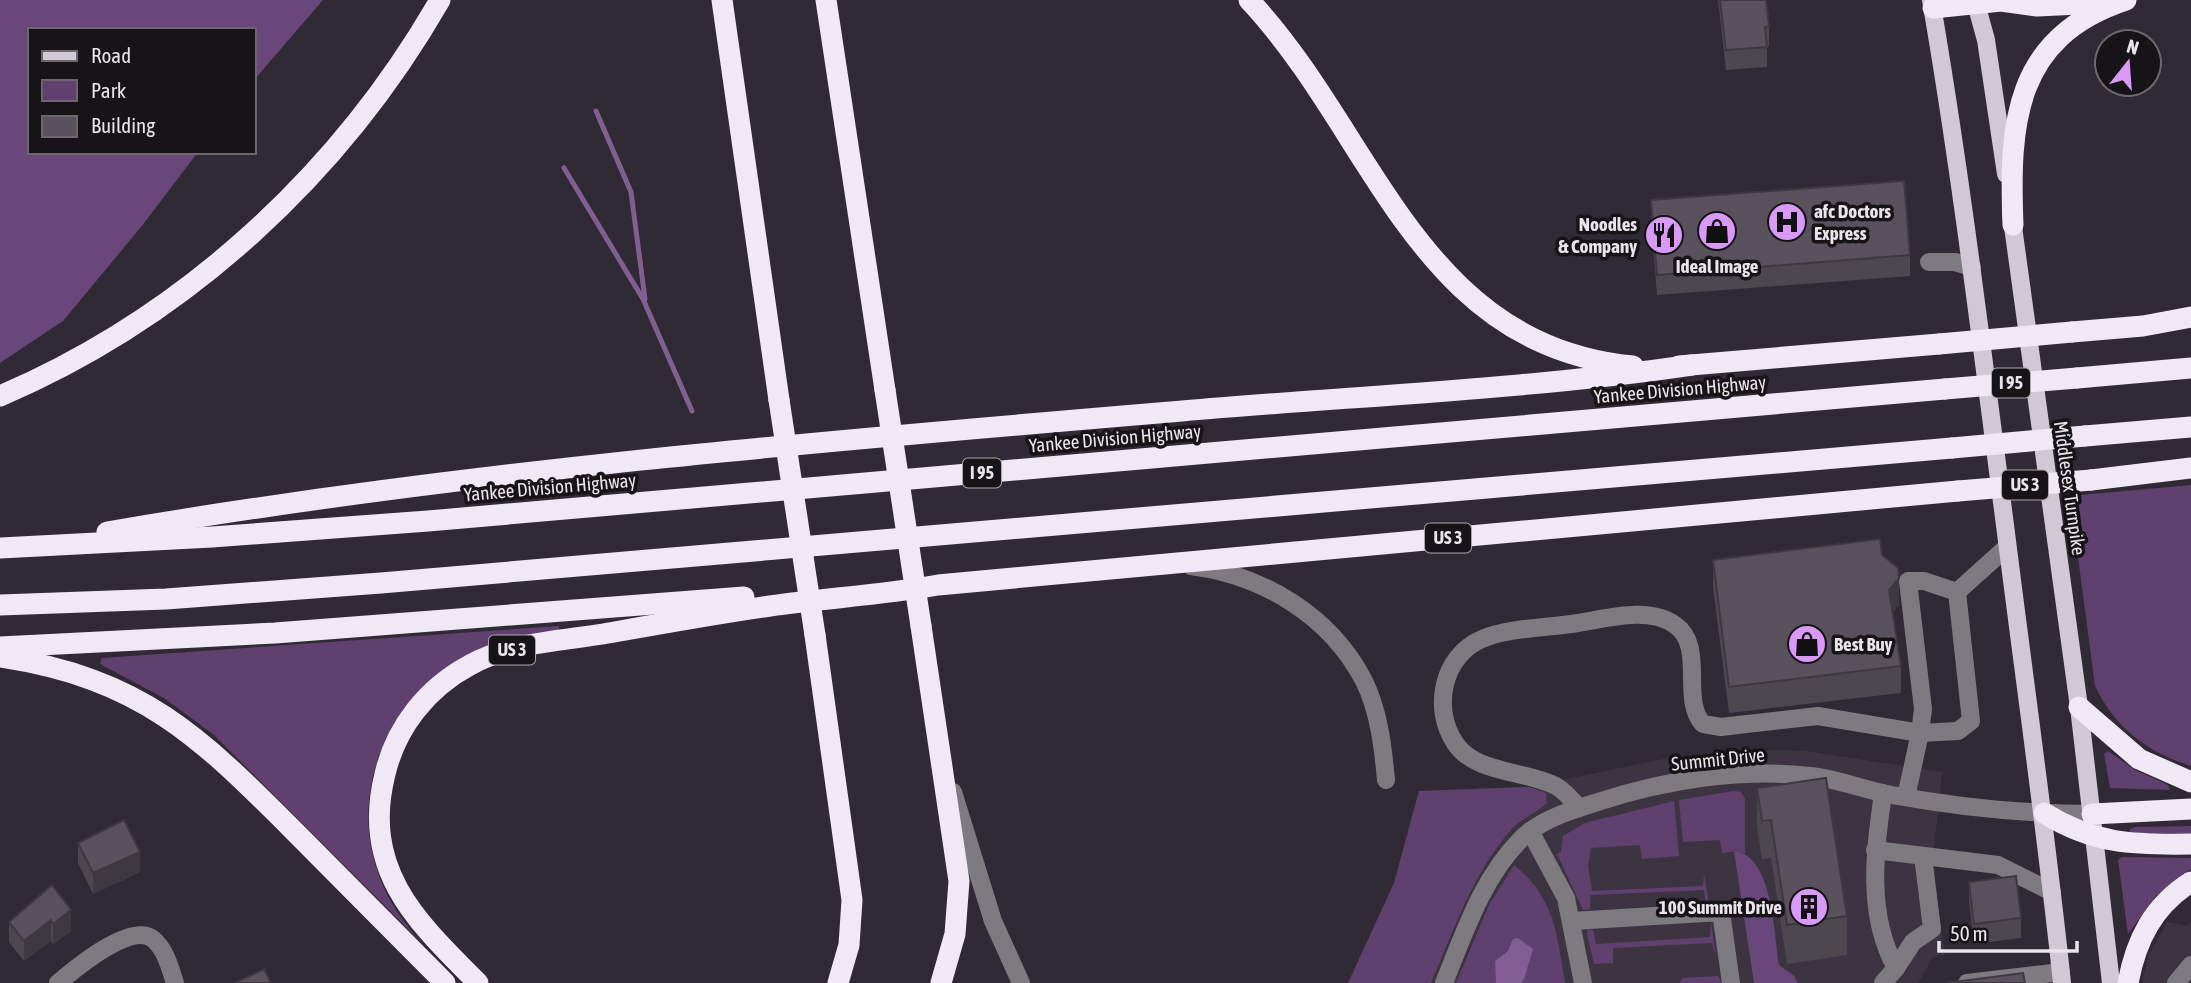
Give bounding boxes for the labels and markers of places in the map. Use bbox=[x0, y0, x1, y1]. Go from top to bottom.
place label: afc Doctors Express bbox=[1814, 200, 1891, 244]
hospital icon: afc Doctors Express bbox=[1766, 201, 1808, 243]
shop icon: Ideal Image bbox=[1696, 210, 1738, 252]
place label: Noodles & Company bbox=[1558, 213, 1637, 257]
restaurant icon: Noodles & Company bbox=[1643, 214, 1685, 256]
place label: Ideal Image bbox=[1676, 255, 1759, 277]
shop icon: Best Buy bbox=[1786, 623, 1828, 665]
place label: Best Buy bbox=[1834, 633, 1893, 655]
building icon: 100 Summit Drive bbox=[1788, 886, 1830, 928]
place label: 100 Summit Drive bbox=[1659, 896, 1782, 918]

